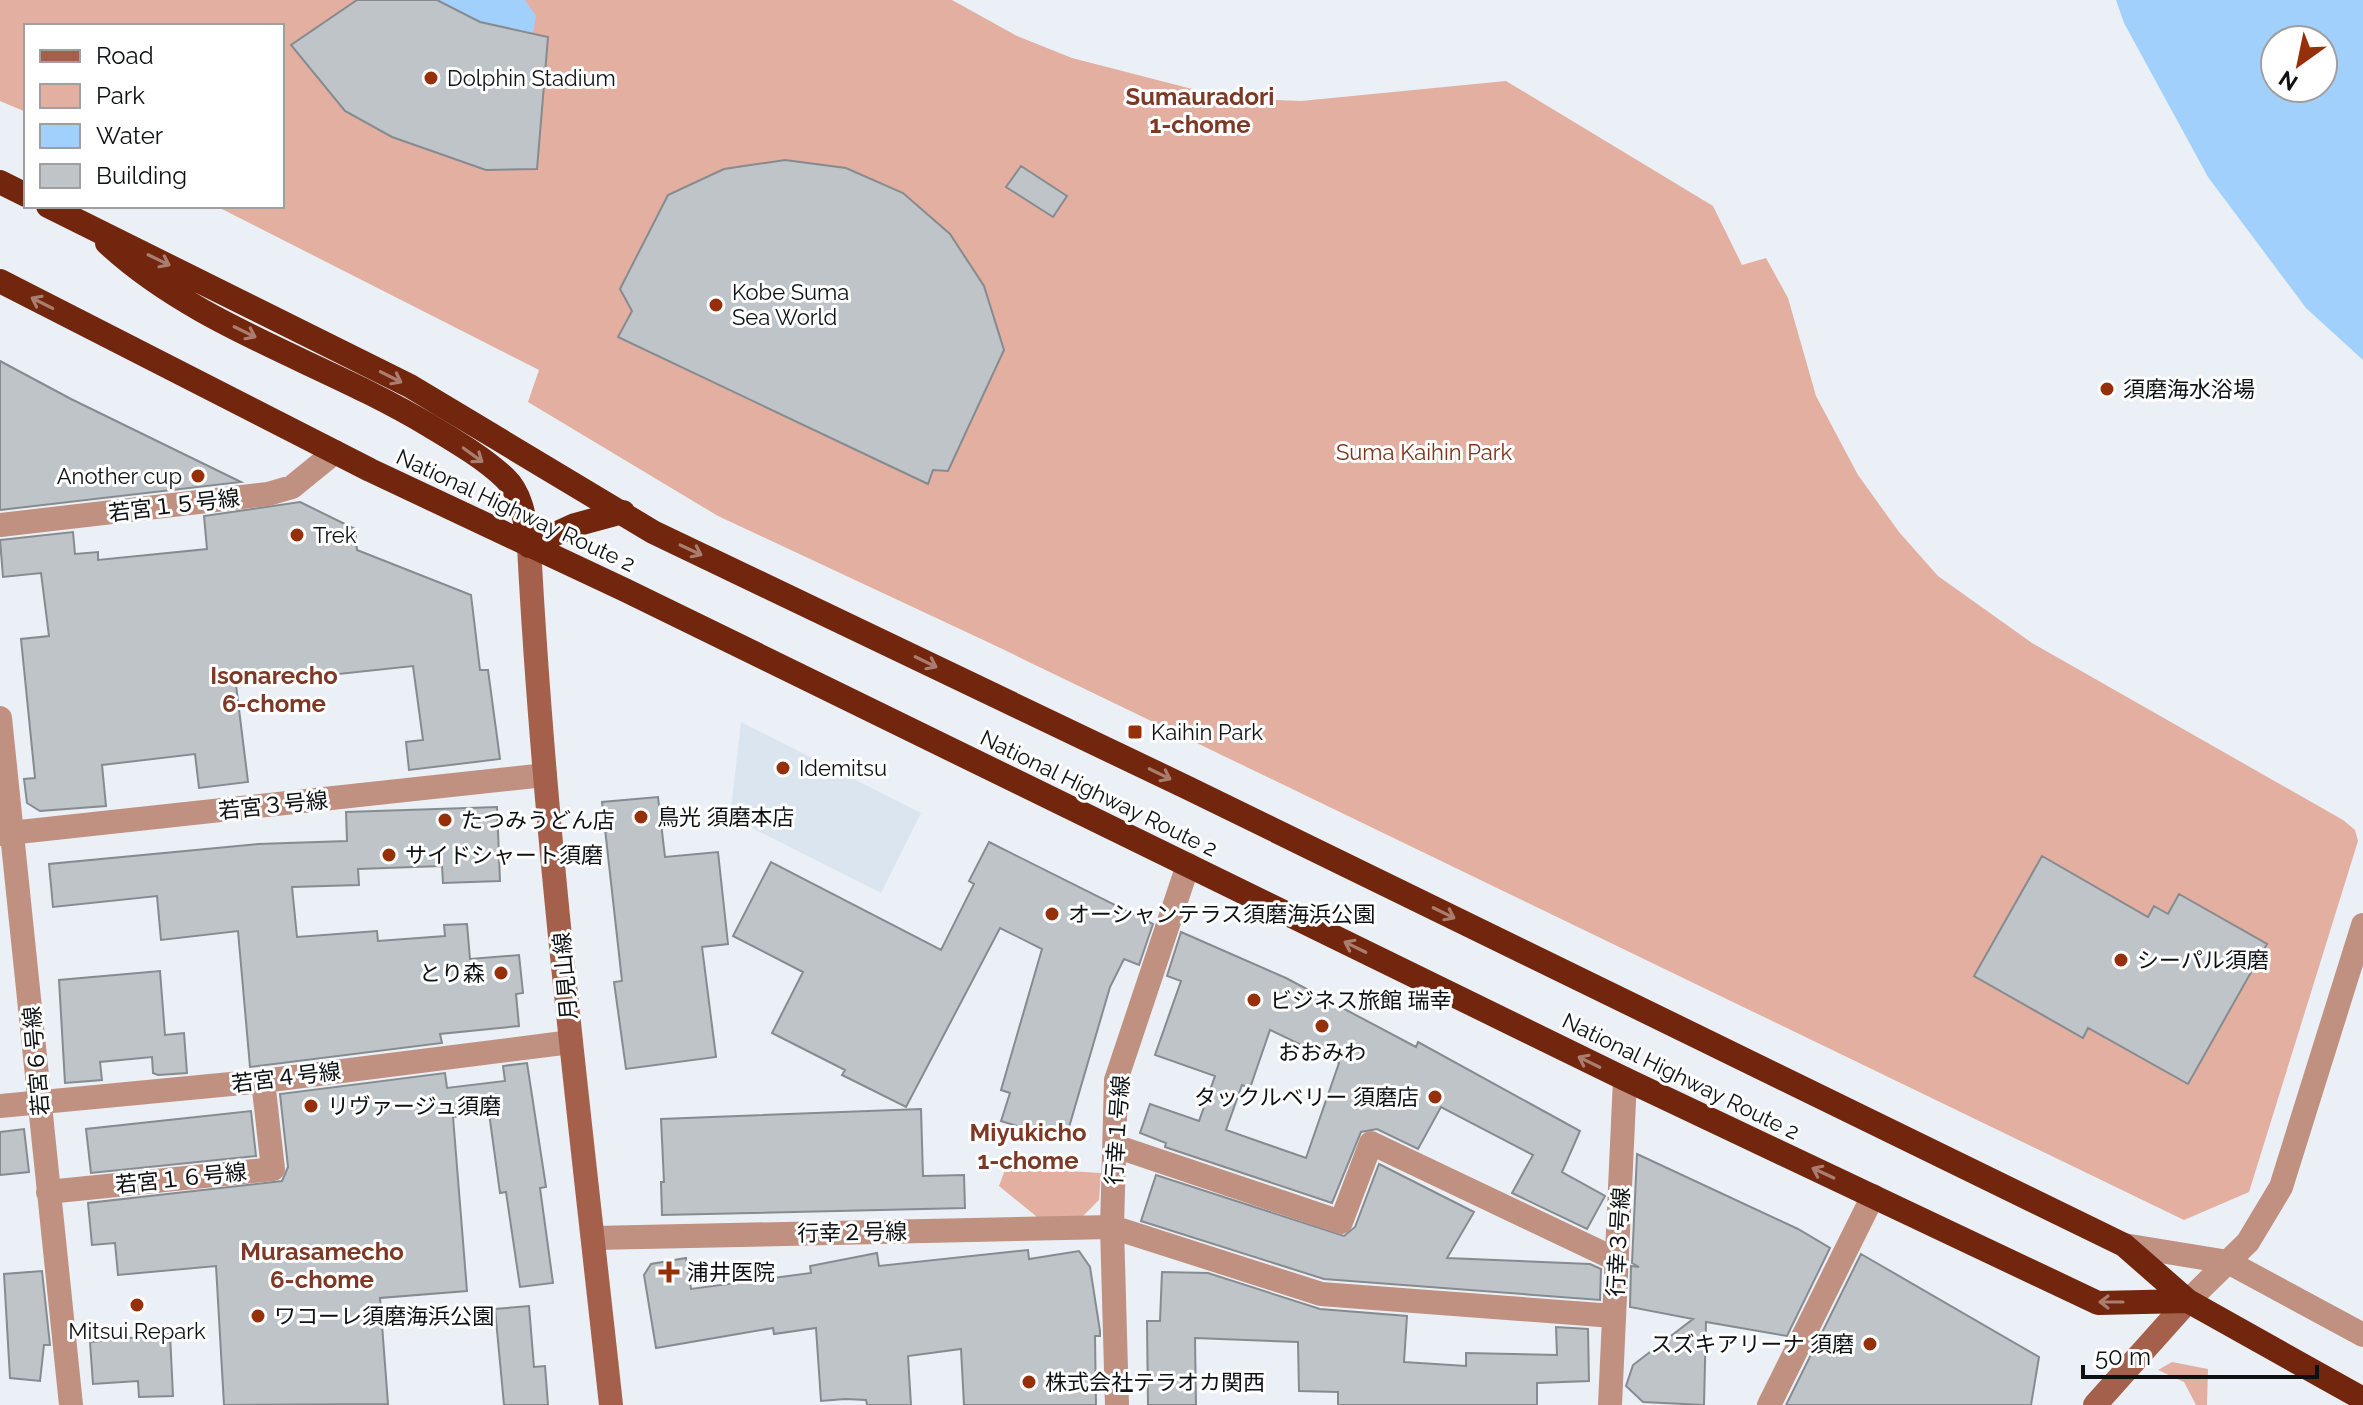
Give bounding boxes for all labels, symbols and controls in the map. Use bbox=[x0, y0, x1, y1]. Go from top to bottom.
legend bbox=[24, 24, 284, 208]
north arrow bbox=[2259, 24, 2339, 104]
text: Road bbox=[96, 41, 154, 70]
place label: Dolphin Stadium bbox=[447, 65, 616, 91]
text: N bbox=[2274, 65, 2302, 96]
marker: Dolphin Stadium bbox=[422, 69, 440, 87]
text: Park bbox=[96, 81, 145, 110]
district label: Sumauradori 1-chome bbox=[1126, 82, 1274, 139]
text: Water bbox=[96, 121, 164, 150]
text: Building bbox=[96, 161, 187, 190]
one-way arrow bbox=[146, 253, 170, 269]
place label: Kobe Suma Sea World bbox=[732, 279, 849, 330]
one-way arrow bbox=[31, 294, 55, 310]
marker: Kobe Suma Sea World bbox=[707, 296, 725, 314]
one-way arrow bbox=[232, 325, 256, 340]
one-way arrow bbox=[379, 369, 403, 385]
place label: 須磨海水浴場 bbox=[2123, 376, 2255, 402]
marker: 須磨海水浴場 bbox=[2098, 380, 2116, 398]
park label: Suma Kaihin Park bbox=[1336, 439, 1512, 465]
street label: National Highway Route 2 bbox=[392, 443, 640, 577]
one-way arrow bbox=[462, 446, 484, 463]
place label: Another cup bbox=[57, 463, 182, 489]
marker: Another cup bbox=[189, 467, 207, 485]
street label: 若宮１５号線 bbox=[107, 484, 241, 526]
place label: Trek bbox=[313, 522, 357, 548]
marker: Trek bbox=[288, 526, 306, 544]
one-way arrow bbox=[678, 543, 702, 558]
one-way arrow bbox=[913, 655, 937, 670]
district label: Isonarecho 6-chome bbox=[210, 661, 338, 718]
place label: Kaihin Park bbox=[1151, 719, 1263, 745]
marker: Kaihin Park bbox=[1126, 723, 1144, 741]
street label: National Highway Route 2 bbox=[976, 724, 1222, 862]
place label: Idemitsu bbox=[799, 755, 887, 781]
marker: Idemitsu bbox=[774, 759, 792, 777]
one-way arrow bbox=[1148, 767, 1172, 782]
street label: 若宮３号線 bbox=[217, 786, 329, 824]
place label: 鳥光 須磨本店 bbox=[657, 804, 795, 830]
place label: たつみうどん店 bbox=[461, 807, 615, 833]
marker: 鳥光 須磨本店 bbox=[632, 808, 650, 826]
marker: たつみうどん店 bbox=[436, 811, 454, 829]
place label: サイドシャート須磨 bbox=[405, 842, 603, 868]
marker: サイドシャート須磨 bbox=[380, 846, 398, 864]
place label: オーシャンテラス須磨海浜公園 bbox=[1068, 901, 1375, 927]
marker: オーシャンテラス須磨海浜公園 bbox=[1043, 905, 1061, 923]
one-way arrow bbox=[1432, 906, 1456, 921]
street label: 月見山線 bbox=[548, 931, 582, 1021]
one-way arrow bbox=[1344, 939, 1368, 954]
place label: シーパル須磨 bbox=[2137, 947, 2269, 973]
marker: シーパル須磨 bbox=[2112, 951, 2130, 969]
place label: とり森 bbox=[419, 960, 485, 986]
marker: とり森 bbox=[492, 964, 510, 982]
place label: ビジネス旅館 瑞幸 bbox=[1270, 987, 1452, 1013]
marker: ビジネス旅館 瑞幸 bbox=[1245, 991, 1263, 1009]
street label: 若宮６号線 bbox=[18, 1005, 54, 1117]
street label: National Highway Route 2 bbox=[1558, 1007, 1804, 1145]
marker: おおみわ bbox=[1313, 1017, 1331, 1035]
place label: おおみわ bbox=[1278, 1039, 1366, 1065]
one-way arrow bbox=[1577, 1053, 1601, 1069]
street label: 若宮４号線 bbox=[230, 1057, 342, 1097]
street label: 行幸１号線 bbox=[1100, 1074, 1134, 1186]
place label: タックルベリー 須磨店 bbox=[1194, 1084, 1419, 1110]
marker: タックルベリー 須磨店 bbox=[1426, 1088, 1444, 1106]
place label: リヴァージュ須磨 bbox=[327, 1093, 501, 1119]
marker: リヴァージュ須磨 bbox=[302, 1097, 320, 1115]
district label: Miyukicho 1-chome bbox=[970, 1118, 1087, 1175]
street label: 若宮１６号線 bbox=[114, 1158, 248, 1198]
one-way arrow bbox=[1812, 1165, 1836, 1180]
street label: 行幸３号線 bbox=[1602, 1186, 1634, 1298]
street label: 行幸２号線 bbox=[797, 1218, 907, 1246]
district label: Murasamecho 6-chome bbox=[240, 1237, 404, 1294]
place label: 浦井医院 bbox=[687, 1259, 775, 1285]
marker: 浦井医院 bbox=[658, 1261, 680, 1283]
one-way arrow bbox=[2098, 1294, 2124, 1310]
marker: Mitsui Repark bbox=[128, 1296, 146, 1314]
place label: ワコーレ須磨海浜公園 bbox=[274, 1303, 494, 1329]
marker: ワコーレ須磨海浜公園 bbox=[249, 1307, 267, 1325]
place label: Mitsui Repark bbox=[68, 1318, 206, 1344]
scale bar bbox=[2083, 1329, 2317, 1379]
place label: スズキアリーナ 須磨 bbox=[1650, 1331, 1854, 1357]
marker: スズキアリーナ 須磨 bbox=[1861, 1335, 1879, 1353]
text: 50 m bbox=[2095, 1342, 2151, 1371]
place label: 株式会社テラオカ関西 bbox=[1045, 1369, 1265, 1395]
marker: 株式会社テラオカ関西 bbox=[1020, 1373, 1038, 1391]

